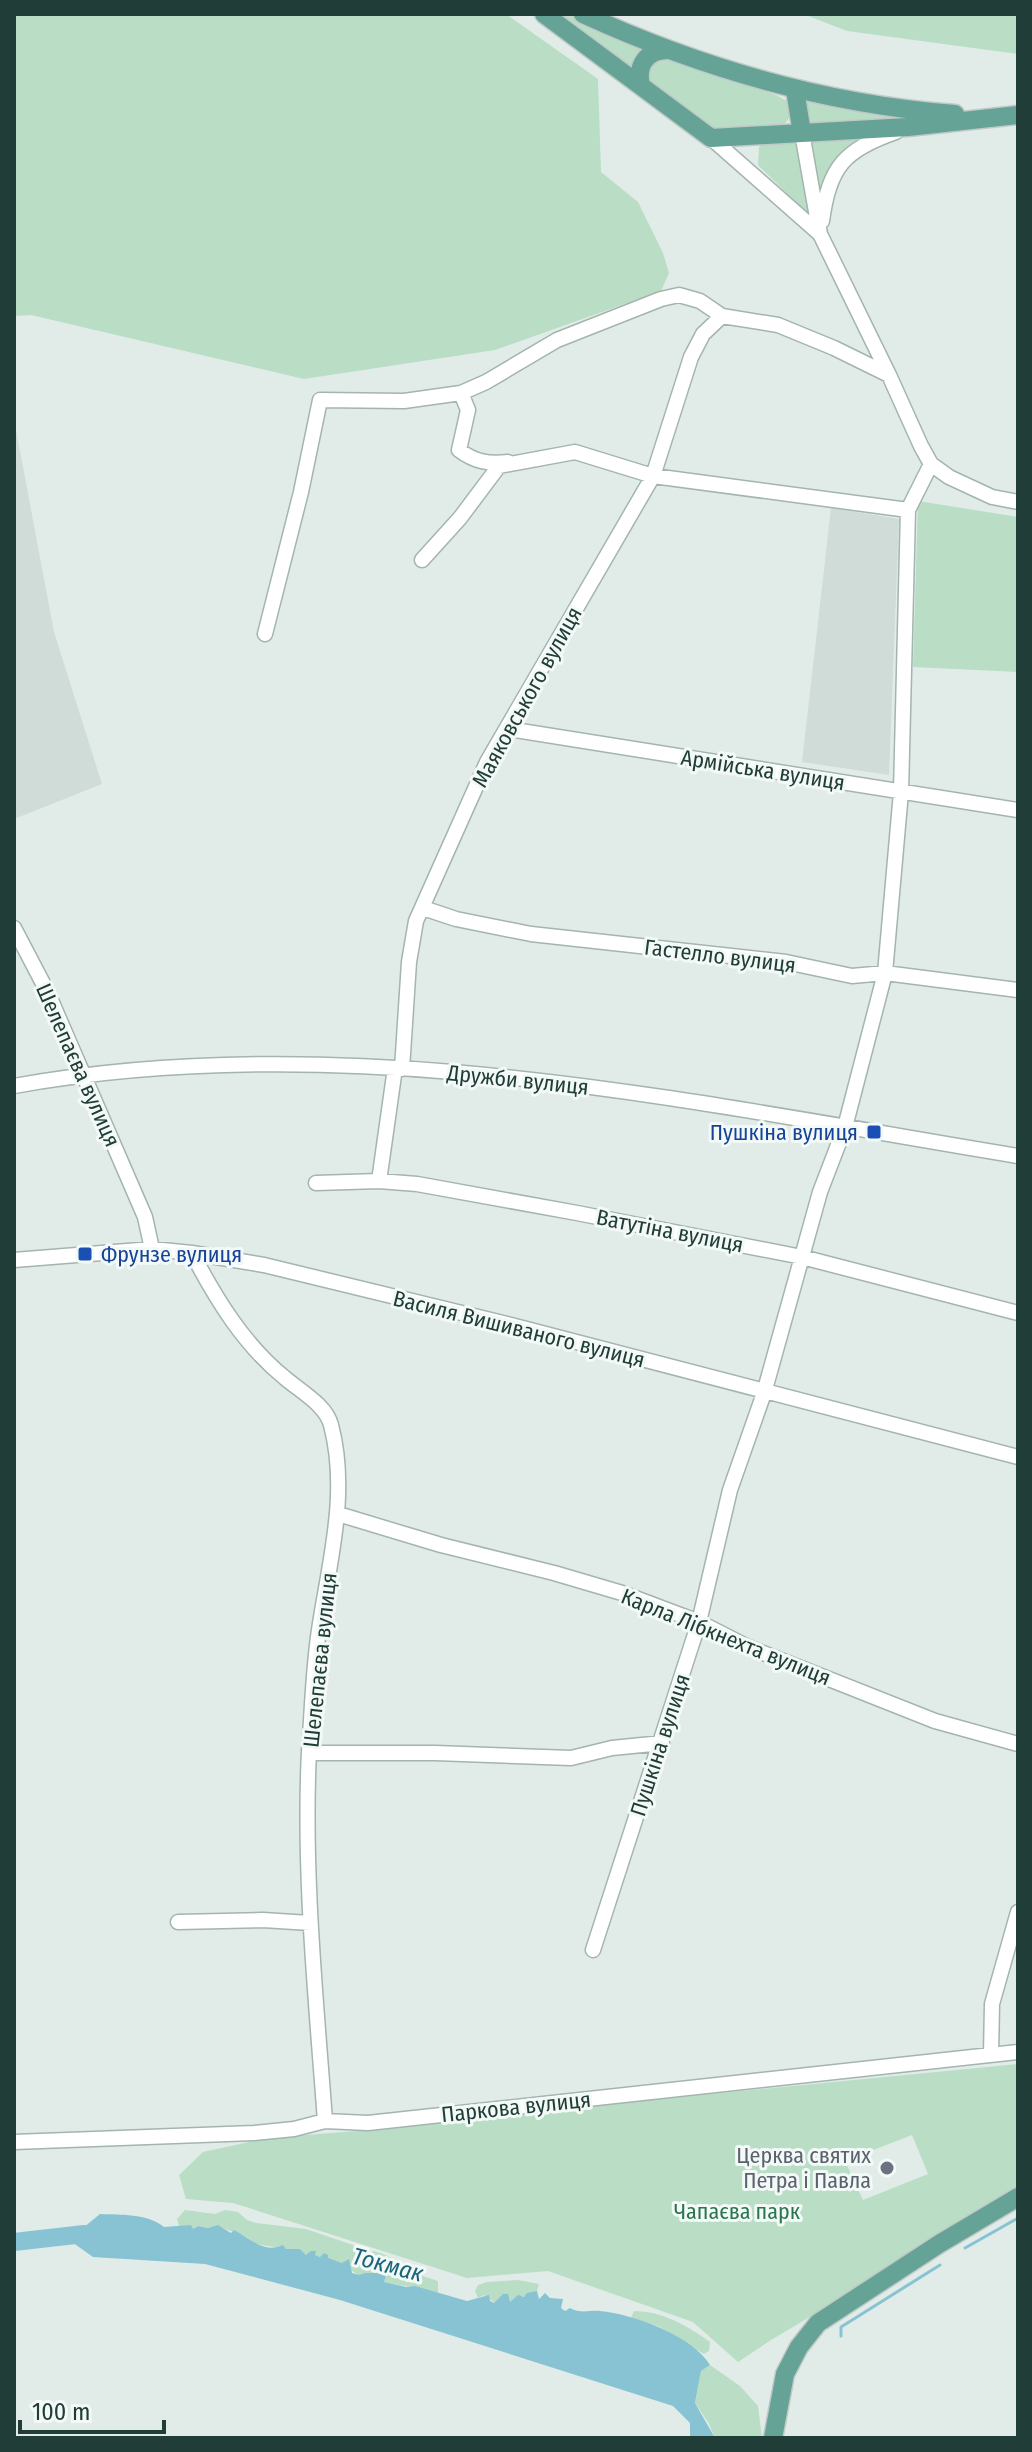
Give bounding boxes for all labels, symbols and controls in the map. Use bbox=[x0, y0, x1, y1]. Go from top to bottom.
street label: Маяковського вулиця bbox=[466, 602, 588, 792]
street label: Армійська вулиця bbox=[679, 744, 847, 796]
street label: Гастелло вулиця bbox=[643, 933, 797, 979]
street label: Шелепаєва вулиця bbox=[30, 979, 126, 1151]
street label: Дружби вулиця bbox=[445, 1059, 590, 1101]
place label: Пушкіна вулиця bbox=[710, 1119, 858, 1146]
marker: Пушкіна вулиця bbox=[865, 1123, 883, 1141]
street label: Ватутіна вулиця bbox=[594, 1204, 746, 1258]
place label: Фрунзе вулиця bbox=[101, 1241, 242, 1268]
marker: Фрунзе вулиця bbox=[76, 1245, 94, 1263]
street label: Василя Вишиваного вулиця bbox=[390, 1285, 648, 1373]
street label: Шелепаєва вулиця bbox=[297, 1571, 343, 1749]
street label: Карла Лібкнехта вулиця bbox=[617, 1583, 835, 1691]
street label: Пушкіна вулиця bbox=[624, 1670, 696, 1820]
street label: Паркова вулиця bbox=[440, 2086, 592, 2128]
place label: Церква святих Петра і Павла bbox=[736, 2142, 871, 2194]
marker: Церква святих Петра і Павла bbox=[878, 2159, 896, 2177]
park label: Чапаєва парк bbox=[674, 2198, 801, 2225]
water label: Токмак bbox=[349, 2242, 427, 2288]
scale bar bbox=[20, 2384, 164, 2434]
text: 100 m bbox=[32, 2398, 90, 2426]

